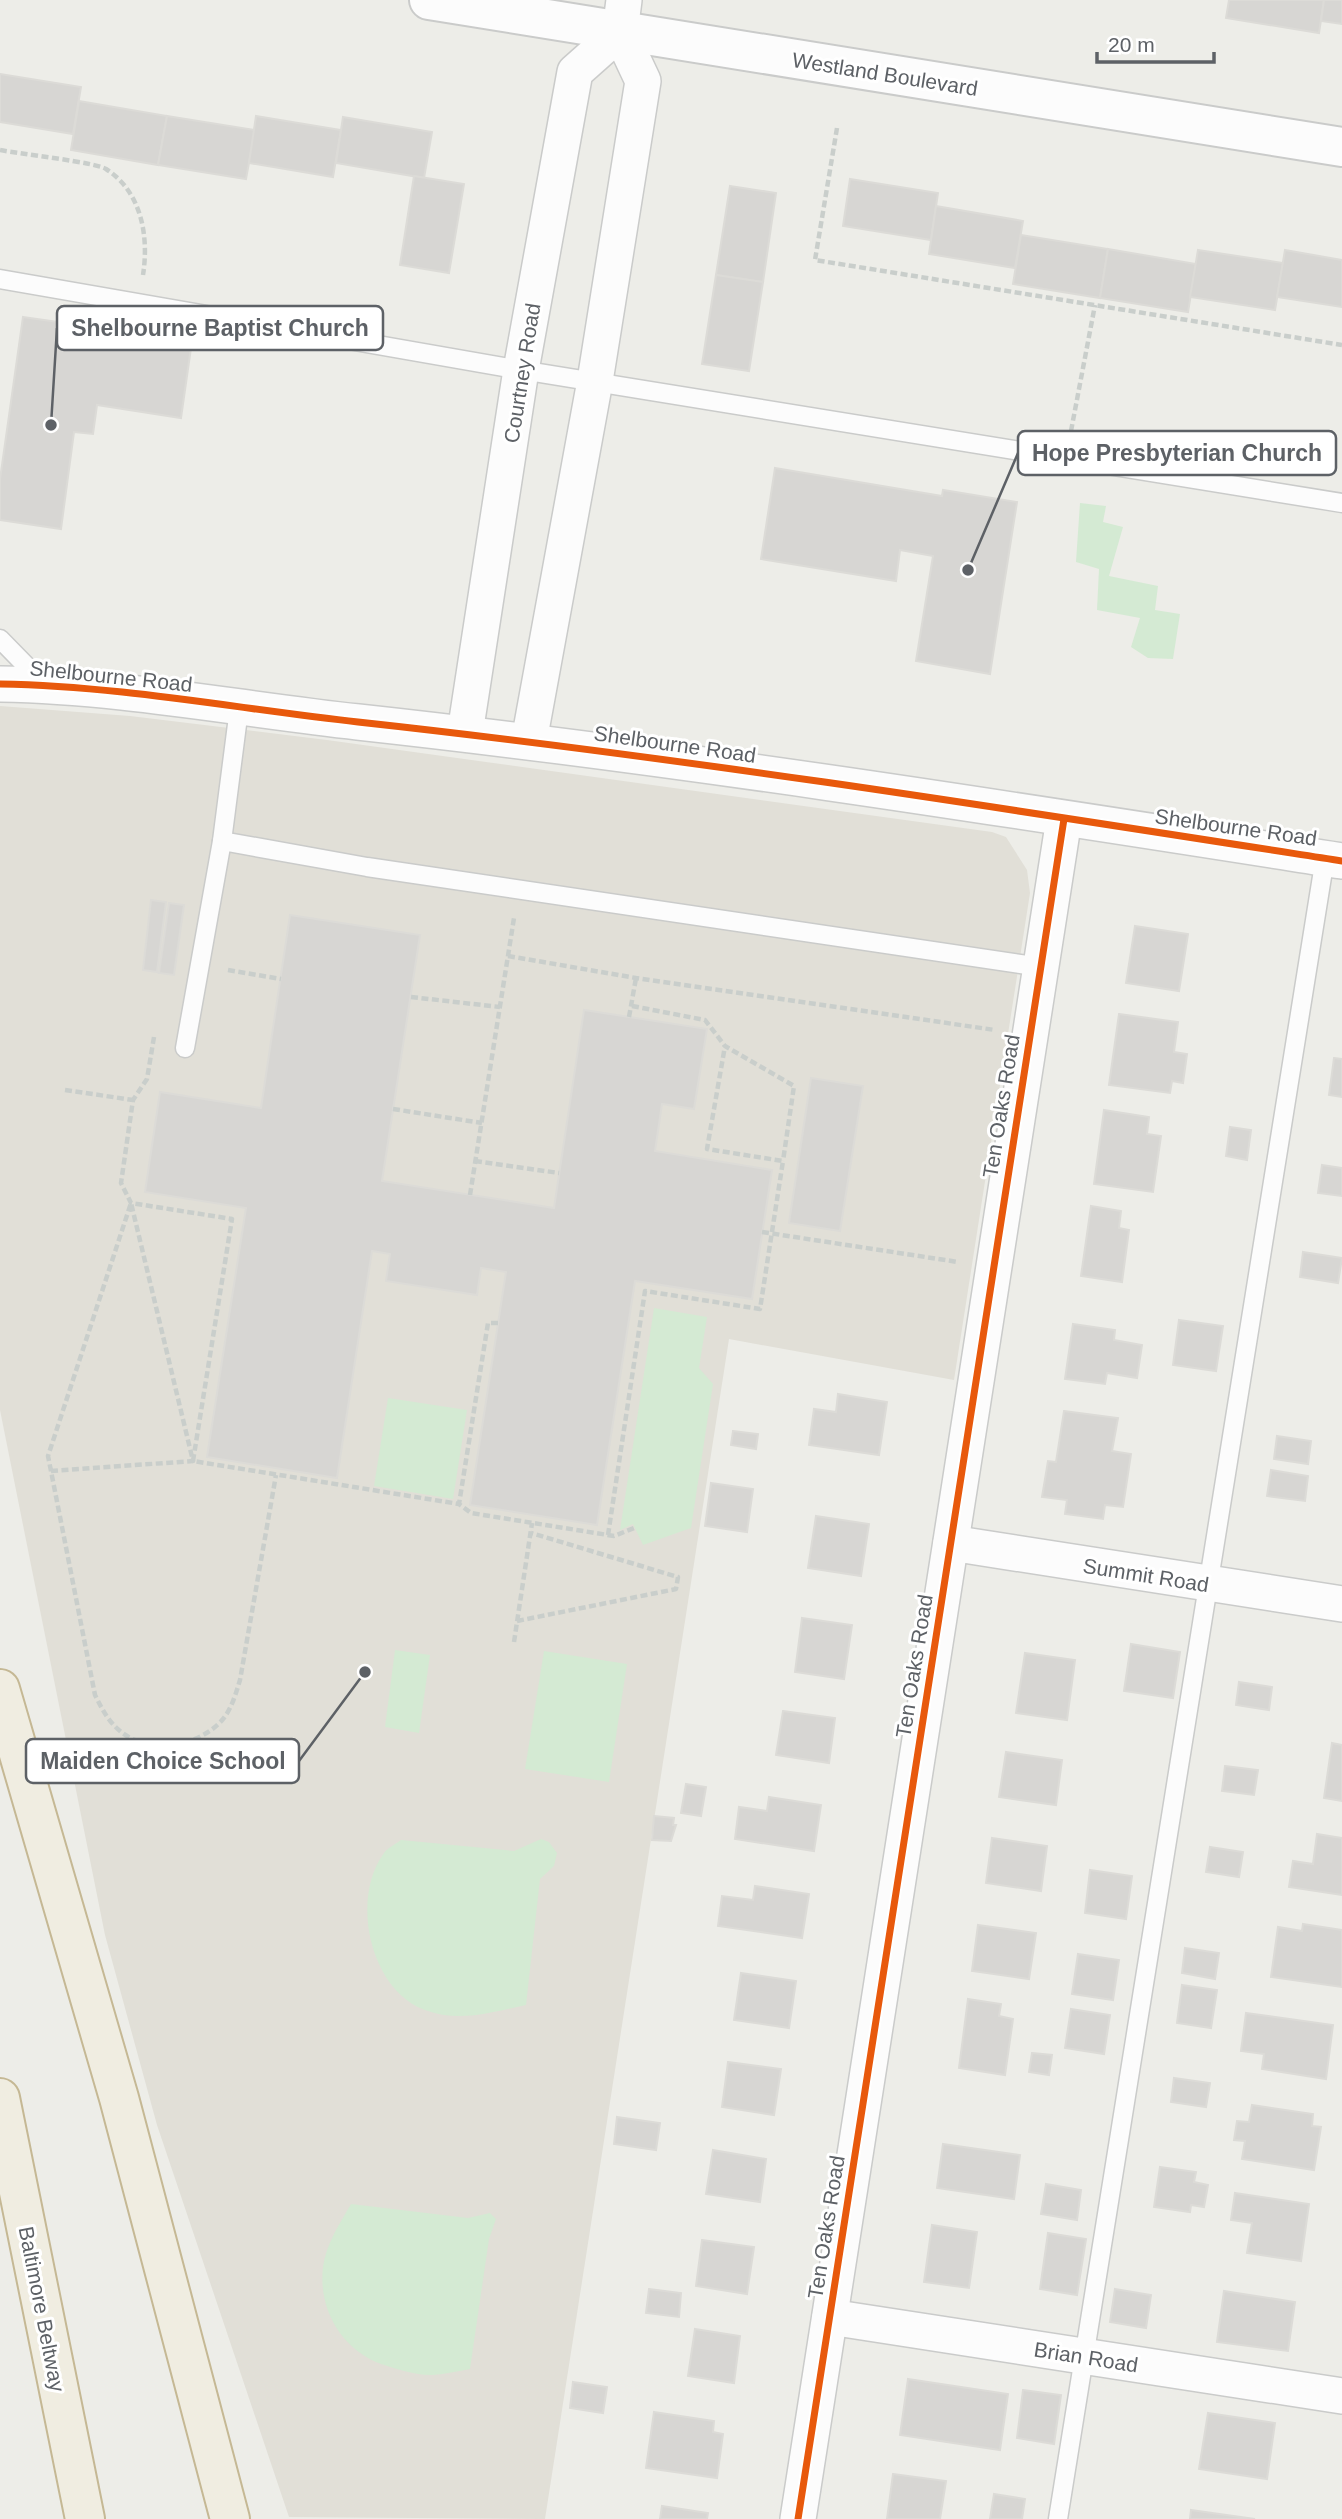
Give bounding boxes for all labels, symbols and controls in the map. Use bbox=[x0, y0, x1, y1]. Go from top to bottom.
scale bar bbox=[1097, 21, 1214, 65]
text: 20 m bbox=[1108, 33, 1155, 56]
street label: Westland Boulevard bbox=[791, 48, 979, 100]
street label: Courtney Road bbox=[500, 301, 544, 445]
callout: Shelbourne Baptist Church bbox=[57, 306, 383, 350]
text: Shelbourne Baptist Church bbox=[71, 315, 369, 341]
callout: Hope Presbyterian Church bbox=[1018, 431, 1336, 475]
text: Hope Presbyterian Church bbox=[1032, 440, 1322, 466]
street label: Shelbourne Road bbox=[29, 656, 193, 696]
street label: Shelbourne Road bbox=[592, 721, 758, 767]
street label: Shelbourne Road bbox=[1153, 804, 1319, 850]
street label: Ten Oaks Road bbox=[978, 1033, 1024, 1179]
street label: Summit Road bbox=[1081, 1554, 1211, 1596]
street label: Ten Oaks Road bbox=[891, 1593, 937, 1739]
callout: Maiden Choice School bbox=[26, 1739, 299, 1783]
text: Maiden Choice School bbox=[40, 1748, 286, 1774]
street label: Ten Oaks Road bbox=[803, 2154, 849, 2300]
street label: Baltimore Beltway bbox=[15, 2224, 69, 2394]
street label: Brian Road bbox=[1032, 2337, 1140, 2377]

